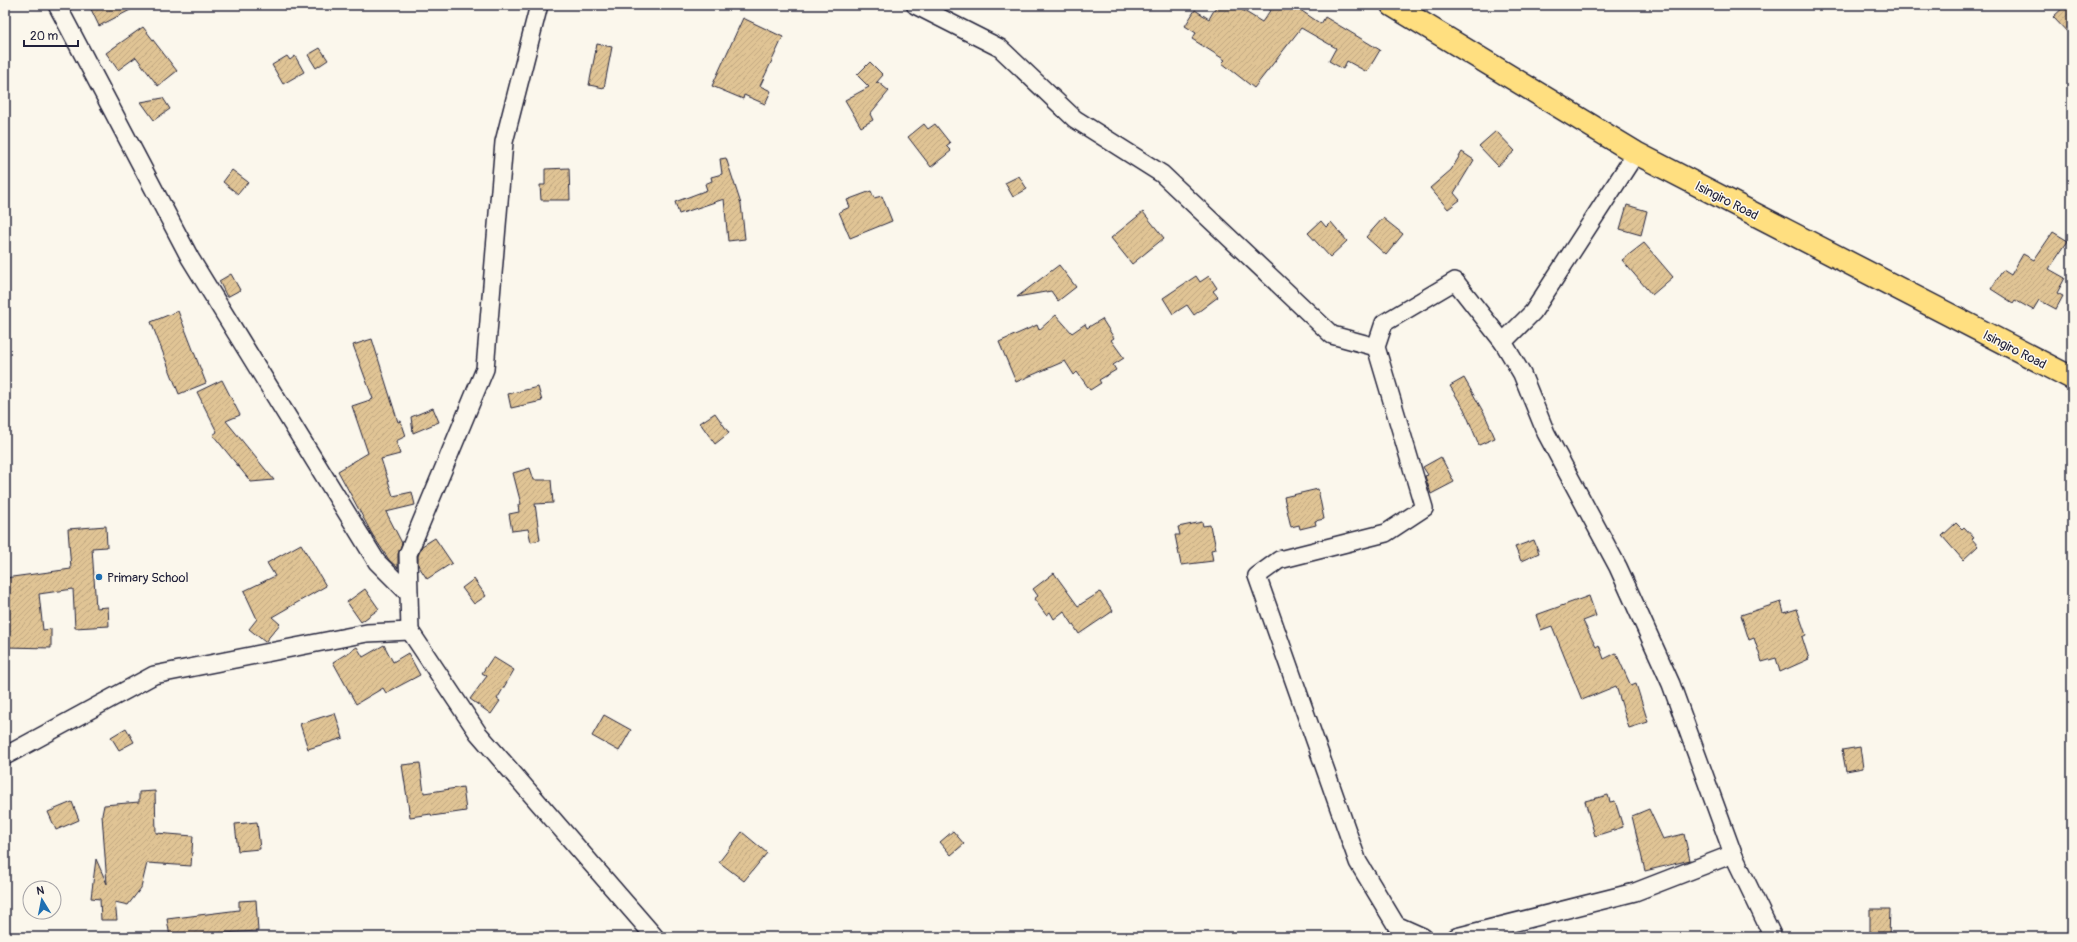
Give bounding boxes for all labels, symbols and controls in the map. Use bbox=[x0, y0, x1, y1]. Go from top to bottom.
scale bar bbox=[24, 22, 78, 48]
text: 20 m bbox=[30, 29, 59, 44]
street label: Isingiro Road bbox=[1692, 178, 1761, 224]
street label: Isingiro Road bbox=[1980, 327, 2049, 373]
place label: Primary School bbox=[107, 570, 189, 586]
marker: Primary School bbox=[94, 572, 104, 582]
north arrow bbox=[22, 880, 62, 920]
text: N bbox=[36, 883, 46, 898]

